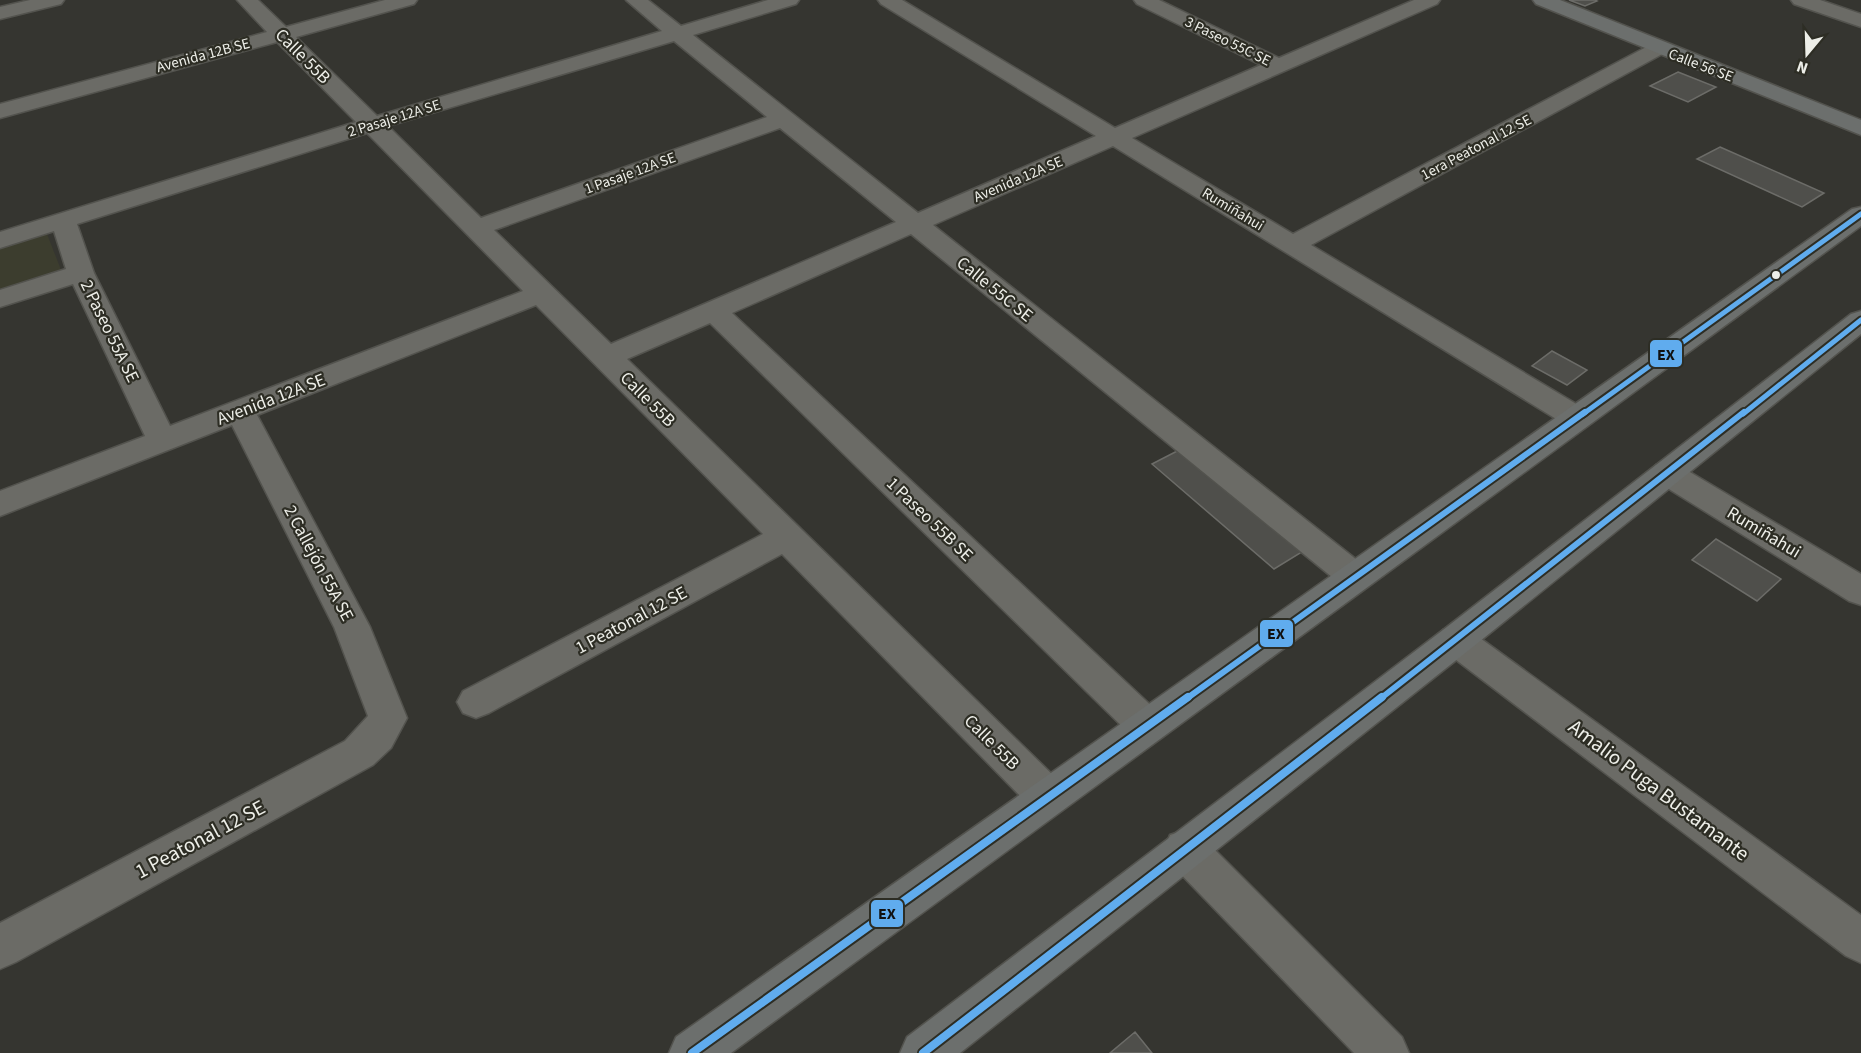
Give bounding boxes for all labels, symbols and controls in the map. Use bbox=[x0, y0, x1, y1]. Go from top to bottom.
street label: 3 Paseo 55C SE bbox=[1181, 12, 1274, 71]
street label: Calle 55B bbox=[269, 23, 336, 90]
north arrow bbox=[1777, 24, 1837, 84]
street label: Avenida 12B SE bbox=[154, 33, 252, 78]
street label: Calle 56 SE bbox=[1665, 43, 1736, 87]
text: N bbox=[1794, 55, 1811, 79]
street label: 2 Pasaje 12A SE bbox=[345, 94, 443, 143]
street label: 1era Peatonal 12 SE bbox=[1417, 109, 1535, 185]
street label: 1 Pasaje 12A SE bbox=[582, 147, 679, 200]
street label: Avenida 12A SE bbox=[970, 151, 1066, 208]
street label: Rumiñahui bbox=[1198, 183, 1268, 236]
street label: Calle 55C SE bbox=[951, 251, 1038, 328]
unlabelled marker bbox=[1770, 269, 1782, 281]
street label: 2 Paseo 55A SE bbox=[74, 276, 145, 387]
line badge: EX bbox=[1649, 339, 1683, 368]
text: EX bbox=[1657, 344, 1675, 366]
street label: Calle 55B bbox=[614, 366, 681, 433]
street label: Avenida 12A SE bbox=[213, 367, 329, 432]
street label: 1 Paseo 55B SE bbox=[881, 471, 979, 567]
street label: 2 Callejón 55A SE bbox=[277, 501, 360, 626]
street label: Rumiñahui bbox=[1722, 501, 1805, 564]
street label: 1 Peatonal 12 SE bbox=[571, 581, 691, 660]
line badge: EX bbox=[1259, 619, 1294, 648]
text: EX bbox=[1267, 623, 1285, 645]
street label: Calle 55B bbox=[958, 709, 1025, 776]
street label: Amalio Puga Bustamante bbox=[1562, 712, 1756, 868]
street label: 1 Peatonal 12 SE bbox=[130, 792, 270, 886]
line badge: EX bbox=[870, 899, 904, 928]
text: EX bbox=[878, 903, 896, 925]

